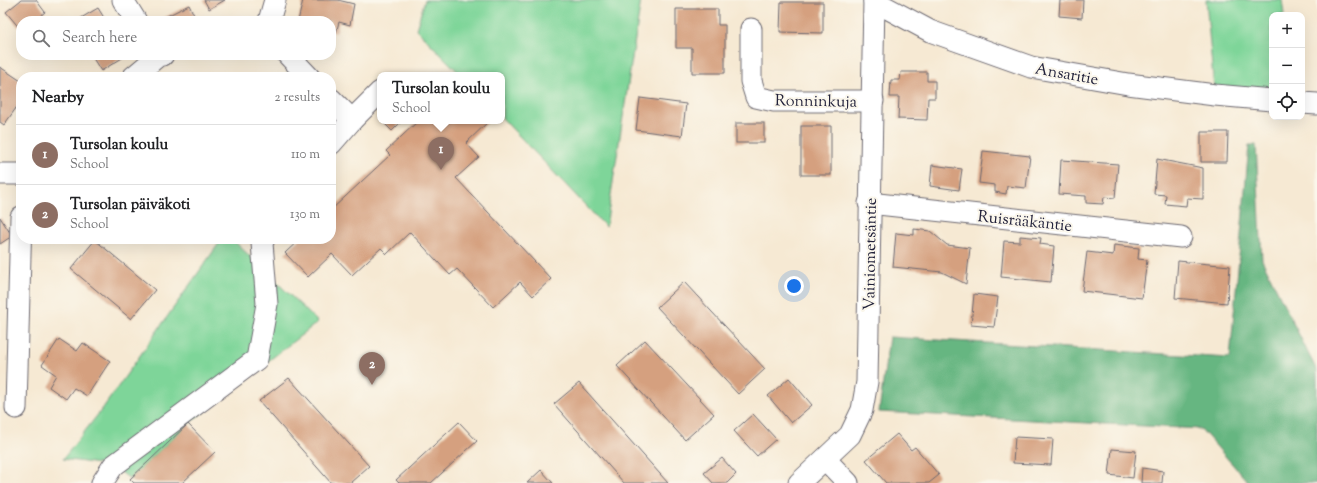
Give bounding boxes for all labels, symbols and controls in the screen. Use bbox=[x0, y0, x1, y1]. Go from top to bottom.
map controls bbox=[1269, 12, 1305, 120]
button: + bbox=[1269, 12, 1305, 48]
search box bbox=[16, 16, 336, 60]
icon: search bbox=[30, 27, 52, 49]
text: Search here bbox=[62, 28, 137, 49]
button: − bbox=[1269, 48, 1305, 84]
street label: Ansaritie bbox=[1033, 59, 1100, 92]
popup bbox=[377, 72, 505, 124]
text: Tursolan koulu bbox=[392, 79, 490, 100]
button: locate bbox=[1269, 84, 1305, 120]
text: Nearby bbox=[32, 86, 84, 110]
text: 2 results bbox=[275, 89, 320, 107]
street label: Ronninkuja bbox=[775, 90, 858, 115]
text: School bbox=[392, 100, 431, 118]
text: Tursolan koulu bbox=[70, 135, 168, 156]
pin: 1 bbox=[428, 137, 454, 170]
text: 1 bbox=[43, 146, 47, 164]
text: 110 m bbox=[291, 146, 320, 164]
text: School bbox=[70, 156, 109, 174]
text: Tursolan päiväkoti bbox=[70, 195, 190, 216]
street label: Vainiometsäntie bbox=[859, 197, 884, 311]
text: 2 bbox=[42, 206, 48, 224]
text: 130 m bbox=[290, 206, 320, 224]
street label: Ruisrääkäntie bbox=[976, 206, 1073, 239]
text: School bbox=[70, 216, 109, 234]
your location bbox=[784, 276, 804, 296]
pin: 2 bbox=[359, 352, 385, 385]

